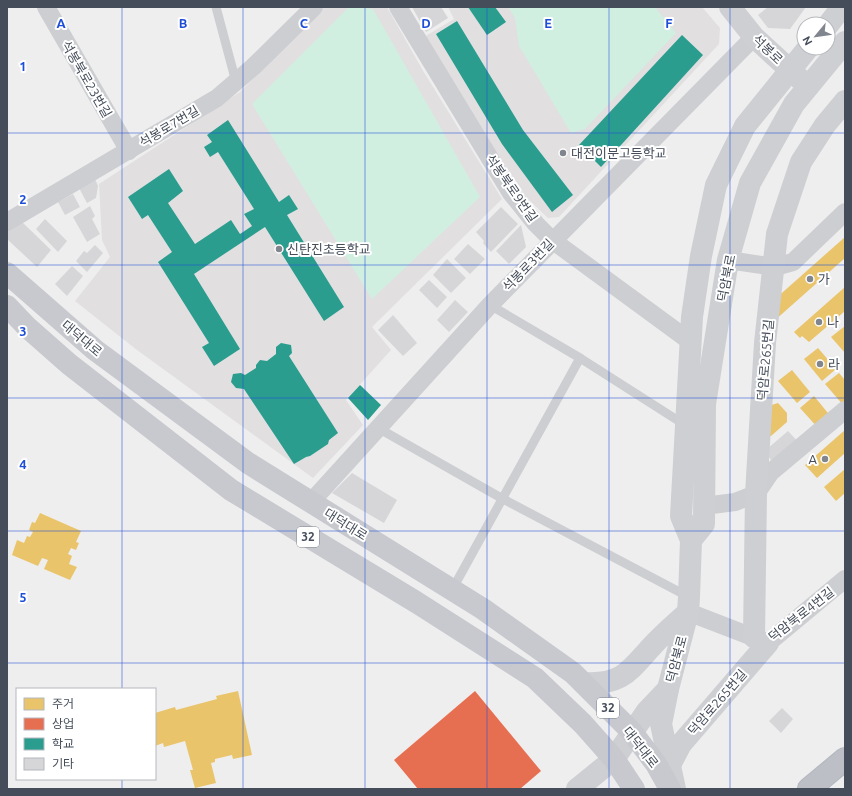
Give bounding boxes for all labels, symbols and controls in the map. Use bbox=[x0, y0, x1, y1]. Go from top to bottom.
text: A bbox=[56, 16, 66, 30]
text: B bbox=[179, 16, 188, 30]
text: C bbox=[300, 16, 309, 30]
text: D bbox=[421, 16, 431, 30]
text: E bbox=[544, 16, 552, 30]
text: F bbox=[665, 16, 673, 30]
north arrow bbox=[796, 16, 836, 56]
street label: 석봉로 bbox=[750, 31, 786, 67]
text: N bbox=[800, 34, 814, 47]
street label: 석봉북로23번길 bbox=[59, 38, 115, 120]
text: 1 bbox=[19, 59, 27, 73]
street label: 석봉로7번길 bbox=[137, 103, 201, 149]
place label: 대전이문고등학교 bbox=[571, 146, 667, 160]
marker: 대전이문고등학교 bbox=[558, 148, 568, 158]
street label: 석봉북로9번길 bbox=[484, 152, 540, 224]
text: 2 bbox=[19, 192, 27, 206]
street label: 석봉로3번길 bbox=[500, 236, 556, 294]
place label: 신탄진초등학교 bbox=[287, 242, 371, 256]
marker: 신탄진초등학교 bbox=[274, 244, 284, 254]
street label: 덕암북로 bbox=[715, 253, 737, 303]
place label: 가 bbox=[818, 272, 830, 286]
marker: 가 bbox=[805, 274, 815, 284]
place label: 나 bbox=[827, 315, 839, 329]
street label: 대덕대로 bbox=[59, 317, 105, 359]
marker: 나 bbox=[814, 317, 824, 327]
street label: 덕암로265번길 bbox=[754, 319, 776, 401]
text: 3 bbox=[19, 324, 27, 338]
place label: 라 bbox=[828, 357, 840, 371]
marker: 라 bbox=[815, 359, 825, 369]
place label: A bbox=[809, 452, 818, 466]
marker: A bbox=[820, 454, 830, 464]
text: 4 bbox=[19, 457, 27, 471]
street label: 대덕대로 bbox=[322, 505, 370, 543]
road number: 32 bbox=[297, 527, 319, 547]
street label: 덕암북로4번길 bbox=[766, 584, 836, 644]
text: 5 bbox=[19, 590, 27, 604]
street label: 덕암북로 bbox=[663, 634, 689, 684]
street label: 덕암로265번길 bbox=[685, 667, 749, 737]
legend bbox=[16, 688, 156, 780]
text: 주거 bbox=[52, 697, 74, 710]
road number: 32 bbox=[597, 698, 619, 718]
text: 상업 bbox=[52, 717, 74, 730]
street label: 대덕대로 bbox=[621, 724, 661, 770]
text: 학교 bbox=[52, 737, 74, 750]
text: 기타 bbox=[52, 757, 74, 770]

